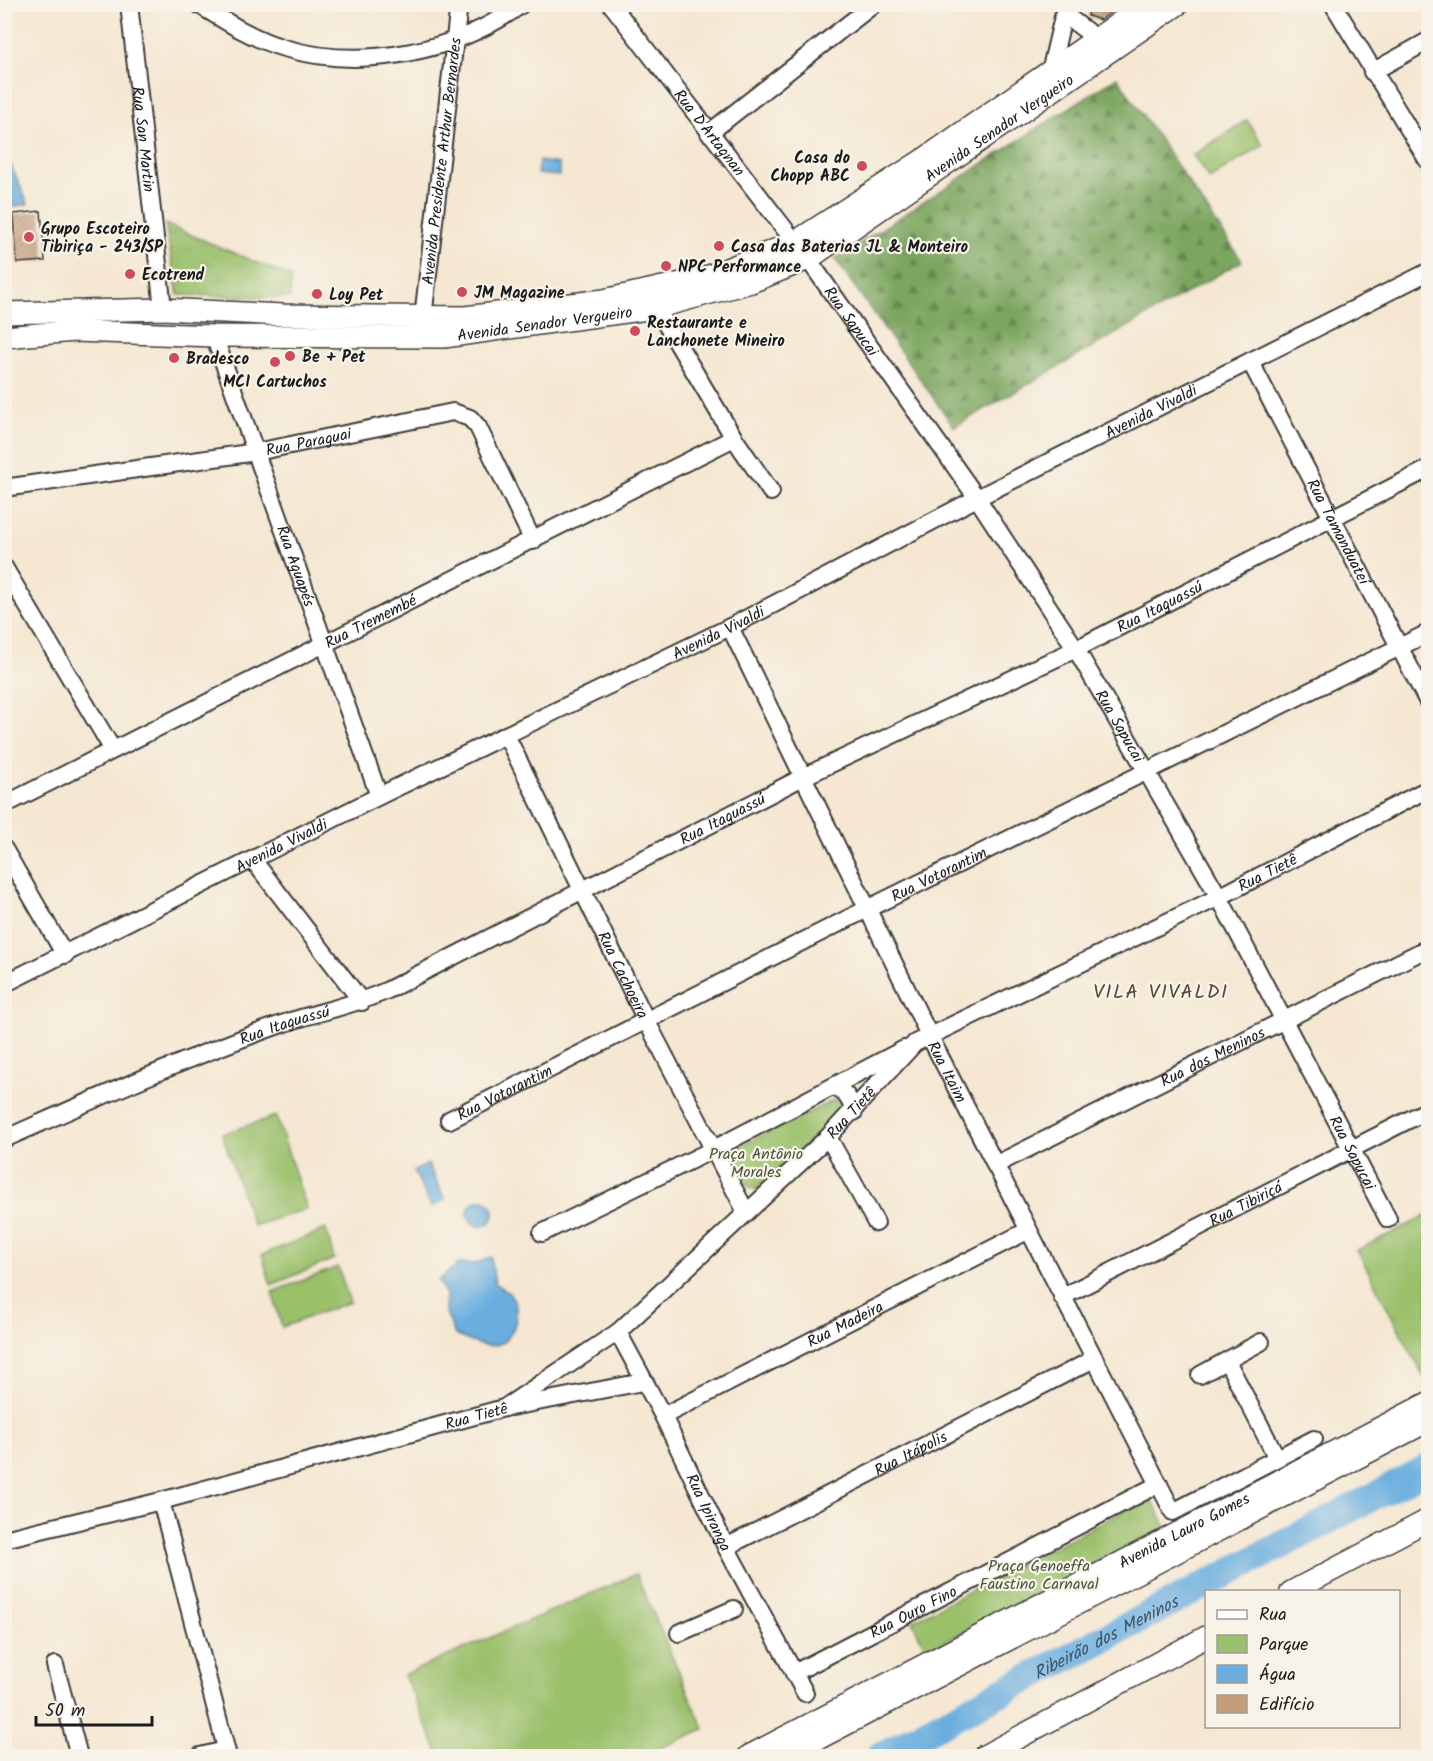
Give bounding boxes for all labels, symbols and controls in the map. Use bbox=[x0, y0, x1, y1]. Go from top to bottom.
street label: Avenida Presidente Arthur Bernardes bbox=[416, 36, 469, 286]
street label: Avenida Senador Vergueiro bbox=[920, 68, 1079, 189]
street label: Rua D'Artagnan bbox=[667, 84, 751, 182]
street label: Rua San Martin bbox=[124, 85, 161, 193]
place label: Casa do Chopp ABC bbox=[771, 146, 850, 189]
marker: Casa do Chopp ABC bbox=[855, 159, 869, 173]
place label: Grupo Escoteiro Tibiriça - 243/SP bbox=[41, 217, 164, 260]
marker: Grupo Escoteiro Tibiriça - 243/SP bbox=[22, 230, 36, 244]
place label: Casa das Baterias JL & Monteiro bbox=[731, 235, 968, 260]
marker: Casa das Baterias JL & Monteiro bbox=[712, 239, 726, 253]
place label: NPC Performance bbox=[678, 255, 801, 280]
marker: NPC Performance bbox=[659, 259, 673, 273]
place label: Ecotrend bbox=[142, 263, 205, 288]
marker: Ecotrend bbox=[123, 267, 137, 281]
place label: JM Magazine bbox=[474, 281, 565, 306]
street label: Rua Sapucai bbox=[817, 282, 885, 363]
place label: Loy Pet bbox=[329, 283, 384, 308]
marker: JM Magazine bbox=[455, 285, 469, 299]
marker: Loy Pet bbox=[310, 287, 324, 301]
street label: Avenida Senador Vergueiro bbox=[456, 300, 634, 349]
place label: Restaurante e Lanchonete Mineiro bbox=[647, 311, 785, 354]
marker: Restaurante e Lanchonete Mineiro bbox=[628, 324, 642, 338]
place label: Be + Pet bbox=[302, 345, 366, 370]
place label: Bradesco bbox=[186, 347, 249, 372]
marker: Be + Pet bbox=[283, 349, 297, 363]
marker: Bradesco bbox=[167, 351, 181, 365]
marker: MCI Cartuchos bbox=[268, 355, 282, 369]
place label: MCI Cartuchos bbox=[223, 370, 327, 395]
street label: Avenida Vivaldi bbox=[1101, 378, 1203, 446]
street label: Rua Paraguai bbox=[264, 422, 355, 464]
street label: Rua Tamanduateí bbox=[1300, 475, 1377, 591]
street label: Rua Aguapés bbox=[269, 522, 321, 611]
street label: Rua Itaguassú bbox=[1113, 575, 1208, 640]
street label: Rua Tremembé bbox=[321, 588, 422, 656]
street label: Avenida Vivaldi bbox=[668, 600, 770, 667]
street label: Rua Sapucai bbox=[1088, 685, 1151, 769]
street label: Rua Itaguassú bbox=[675, 787, 771, 852]
street label: Avenida Vivaldi bbox=[231, 812, 333, 880]
street label: Rua Votorantim bbox=[887, 841, 992, 909]
street label: Rua Tietê bbox=[1234, 847, 1303, 899]
street label: Rua Cachoeira bbox=[590, 927, 655, 1023]
district label: VILA VIVALDI bbox=[1093, 977, 1229, 1009]
street label: Rua Itaguassú bbox=[236, 999, 333, 1052]
street label: Rua dos Meninos bbox=[1156, 1021, 1270, 1094]
street label: Rua Itaim bbox=[920, 1037, 973, 1108]
street label: Rua Votorantim bbox=[453, 1059, 557, 1128]
street label: Rua Tietê bbox=[821, 1081, 883, 1145]
street label: Rua Sapucai bbox=[1322, 1111, 1382, 1196]
park label: Praça Antônio Morales bbox=[709, 1142, 803, 1185]
street label: Rua Tibiriçá bbox=[1205, 1175, 1288, 1234]
street label: Rua Madeira bbox=[803, 1295, 888, 1355]
street label: Rua Tietê bbox=[442, 1396, 511, 1437]
street label: Rua Itápolis bbox=[870, 1425, 952, 1483]
street label: Rua Ipiranga bbox=[678, 1470, 737, 1556]
street label: Avenida Lauro Gomes bbox=[1114, 1487, 1255, 1576]
park label: Praça Genoeffa Faustino Carnaval bbox=[979, 1554, 1099, 1597]
street label: Rua Ouro Fino bbox=[866, 1580, 962, 1646]
water label: Ribeirão dos Meninos bbox=[1029, 1588, 1186, 1689]
legend bbox=[1205, 1590, 1400, 1728]
text: Rua bbox=[1259, 1601, 1287, 1630]
text: Parque bbox=[1259, 1631, 1308, 1660]
text: Água bbox=[1259, 1661, 1296, 1690]
scale bar bbox=[36, 1689, 152, 1727]
text: Edifício bbox=[1259, 1691, 1314, 1720]
text: 50 m bbox=[45, 1697, 85, 1726]

